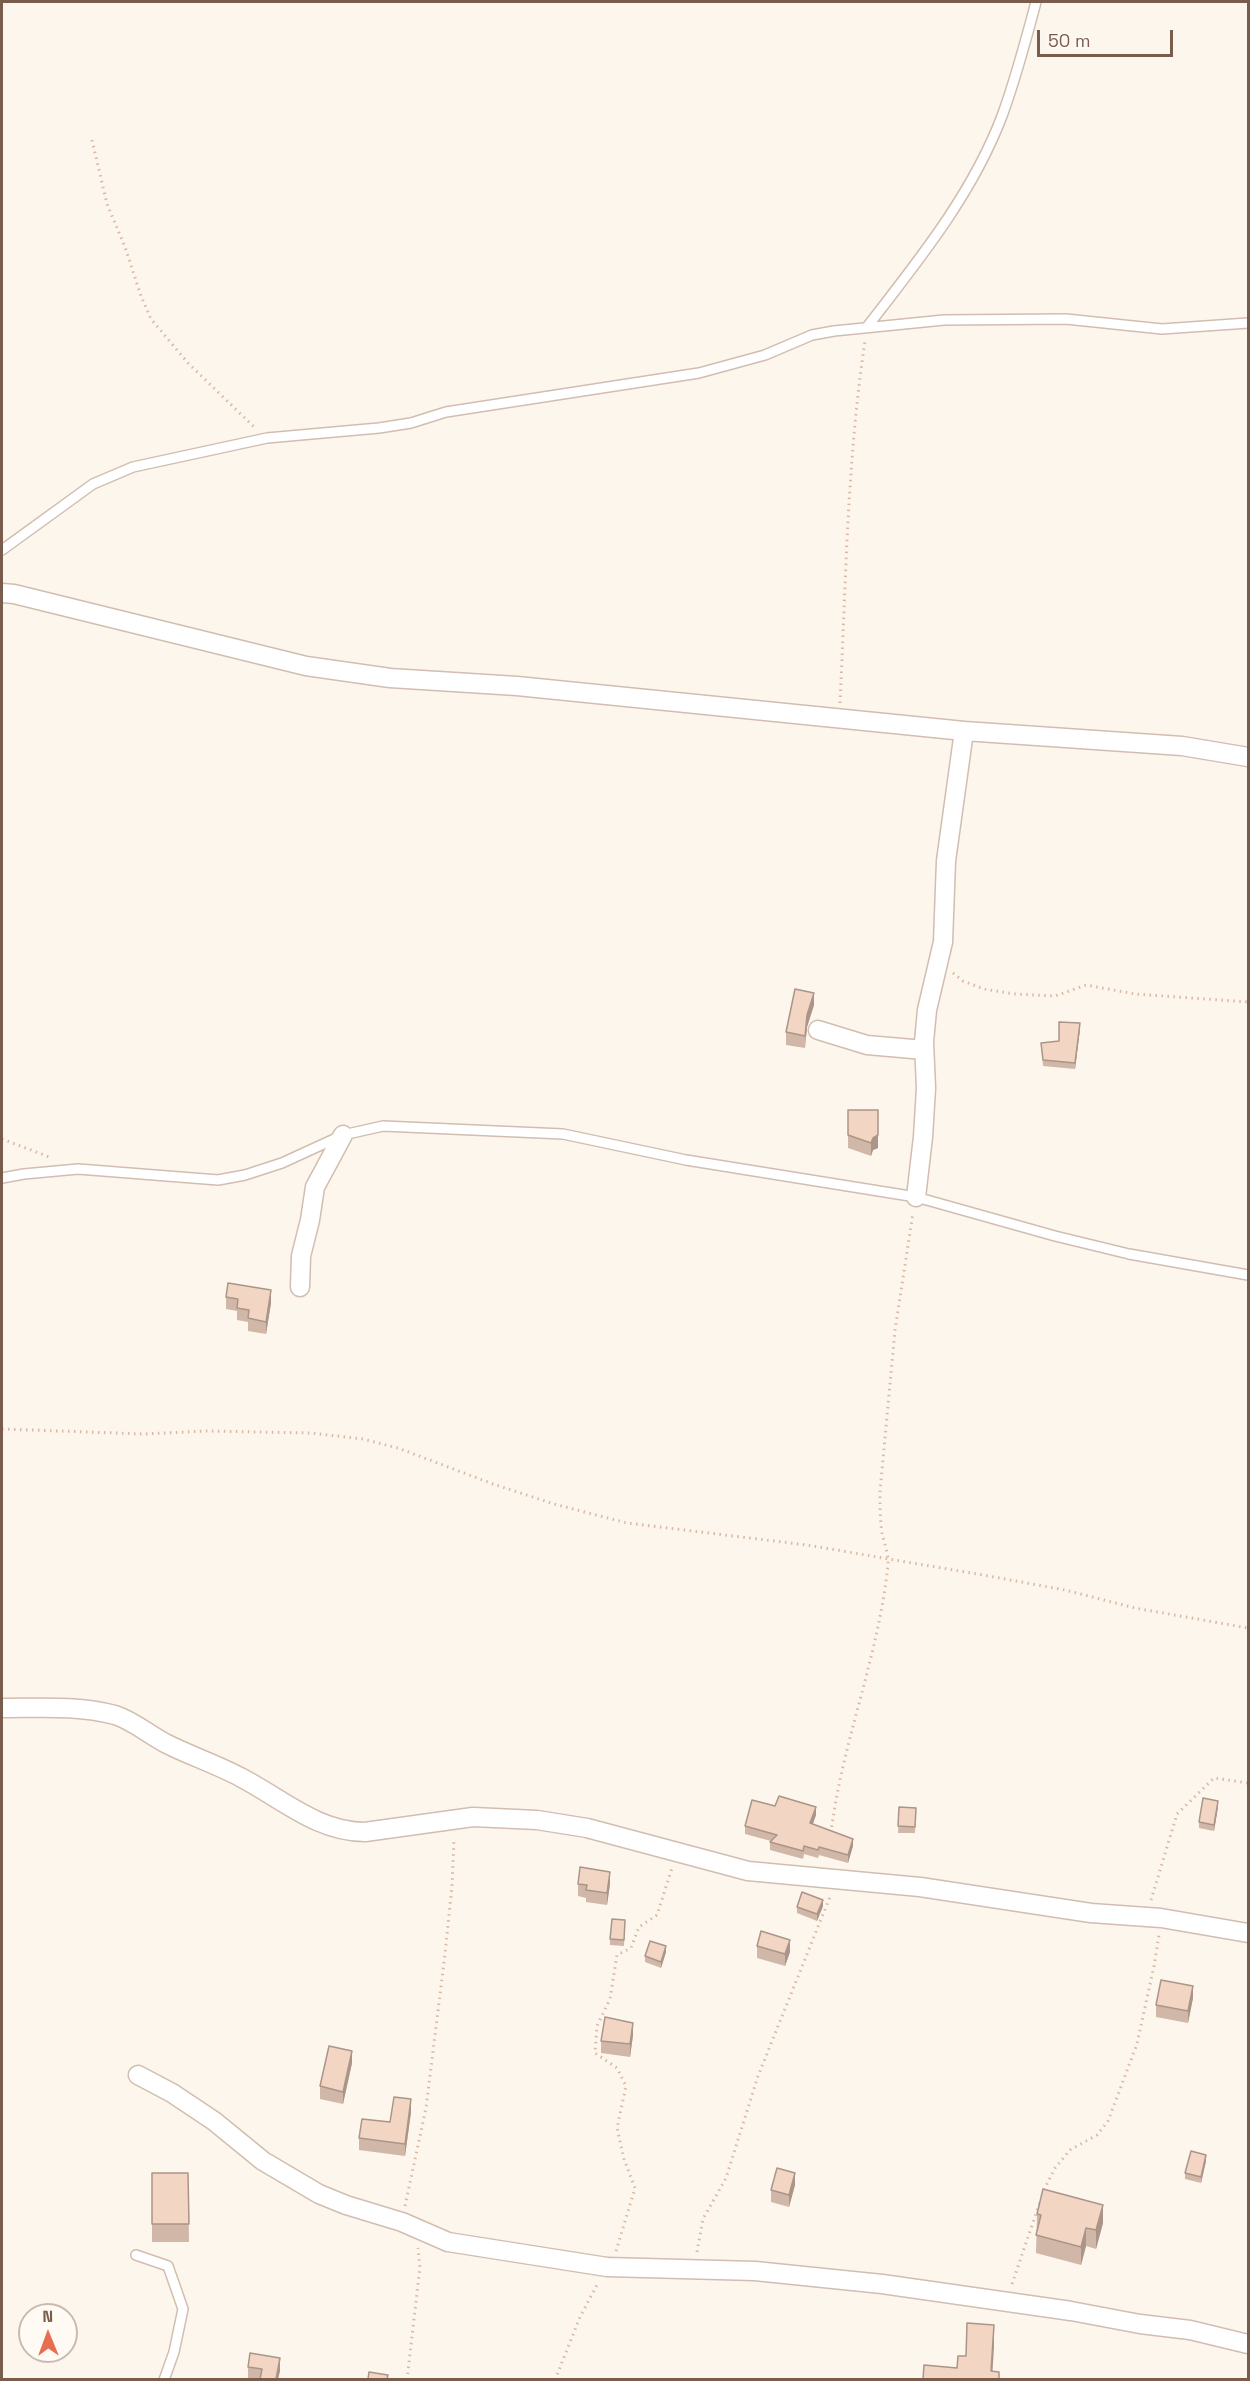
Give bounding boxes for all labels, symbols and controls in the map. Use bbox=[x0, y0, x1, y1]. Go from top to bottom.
scale bar bbox=[1040, 18, 1176, 56]
text: 50 m bbox=[1048, 29, 1090, 52]
north arrow bbox=[18, 2303, 78, 2363]
text: N bbox=[42, 2306, 53, 2327]

